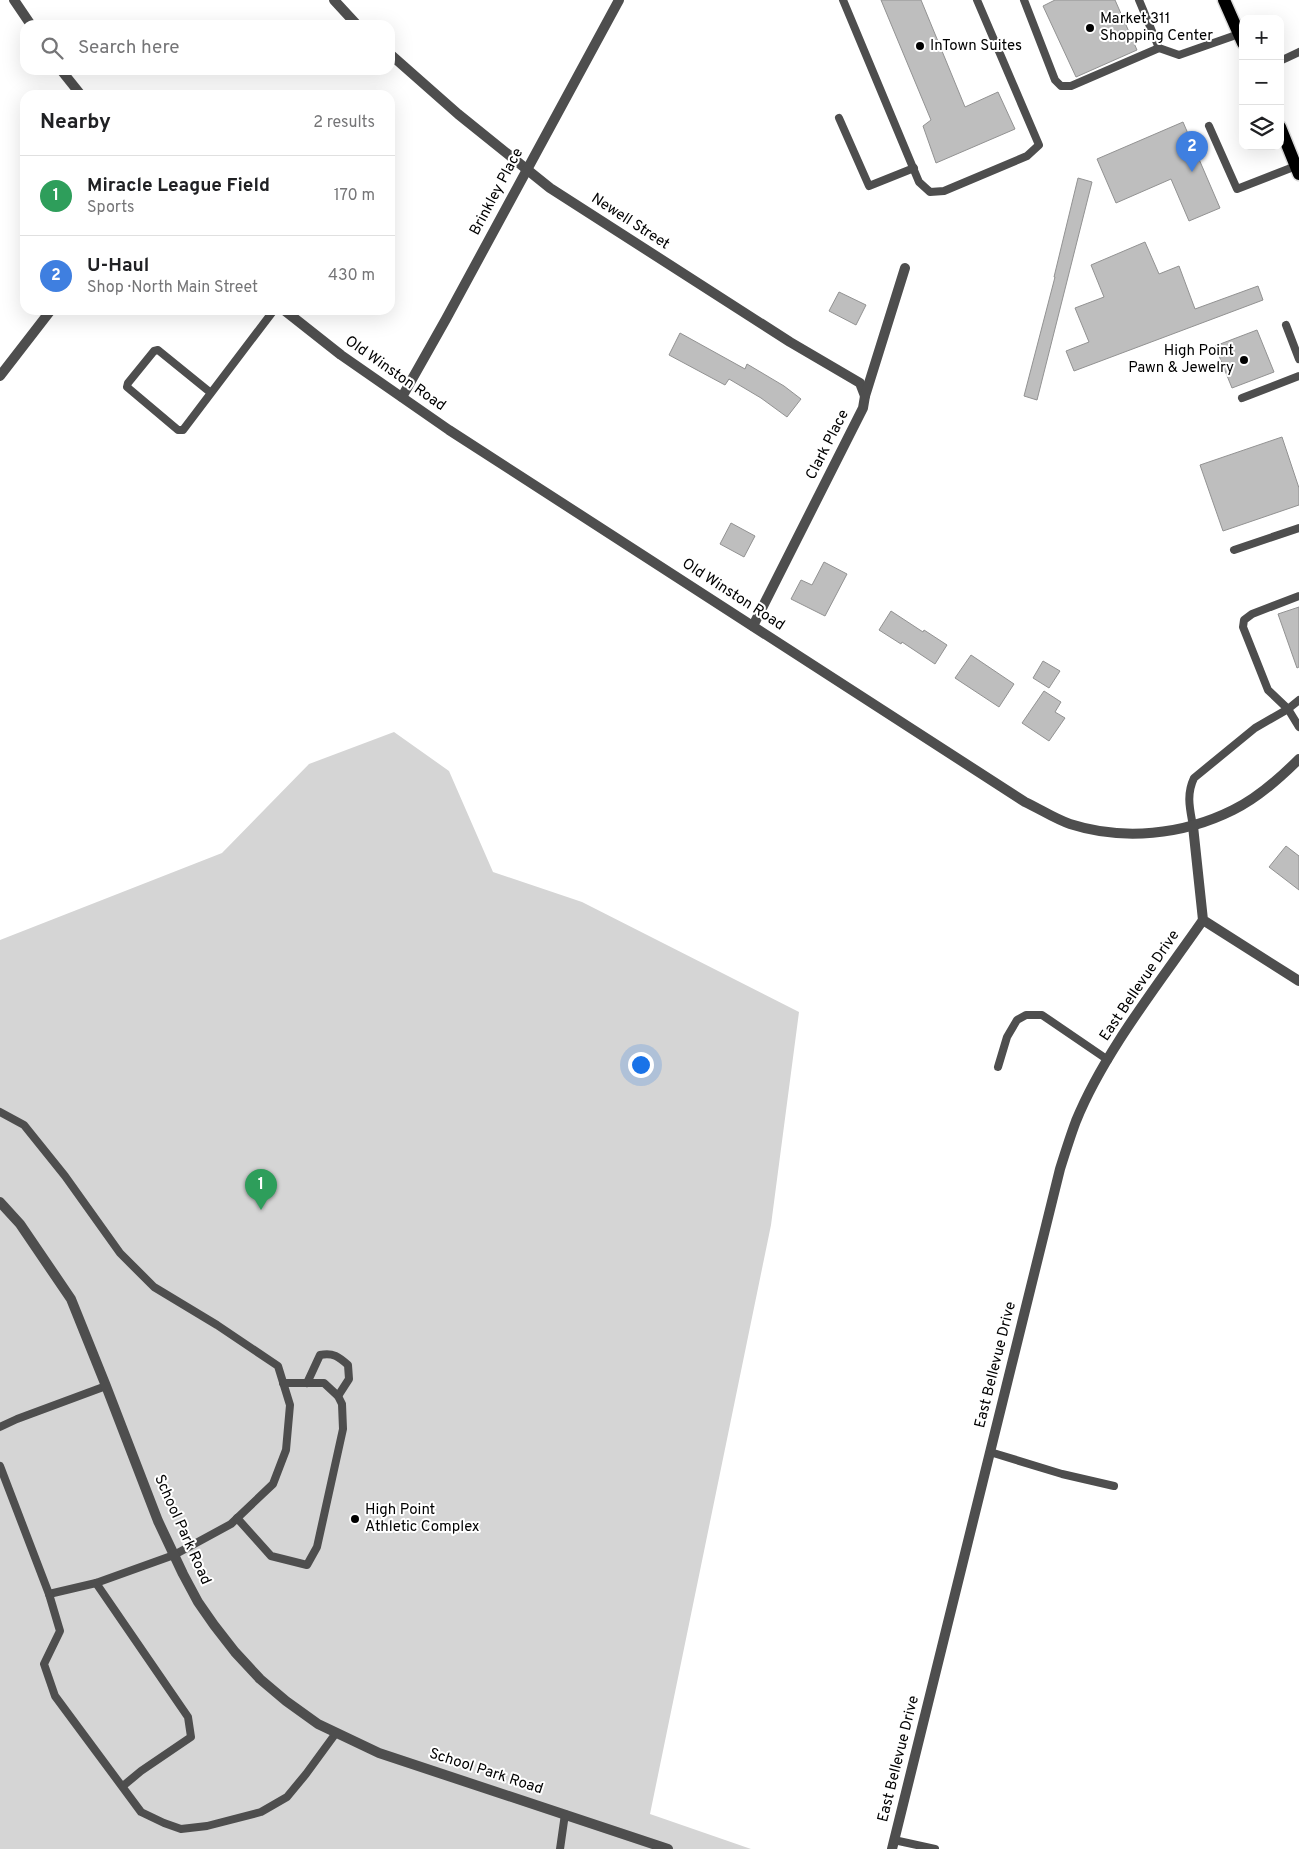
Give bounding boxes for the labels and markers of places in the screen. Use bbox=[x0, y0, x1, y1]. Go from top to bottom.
place label: Market 311 Shopping Center bbox=[1100, 10, 1213, 46]
marker: Market 311 Shopping Center bbox=[1084, 22, 1096, 34]
place label: InTown Suites bbox=[930, 37, 1022, 56]
marker: InTown Suites bbox=[914, 40, 926, 52]
pin: 2 bbox=[1176, 131, 1208, 172]
place label: High Point Pawn & Jewelry bbox=[1128, 342, 1234, 378]
marker: High Point Pawn & Jewelry bbox=[1238, 354, 1250, 366]
pin: 1 bbox=[245, 1169, 277, 1210]
place label: High Point Athletic Complex bbox=[365, 1501, 480, 1537]
marker: High Point Athletic Complex bbox=[349, 1513, 361, 1525]

